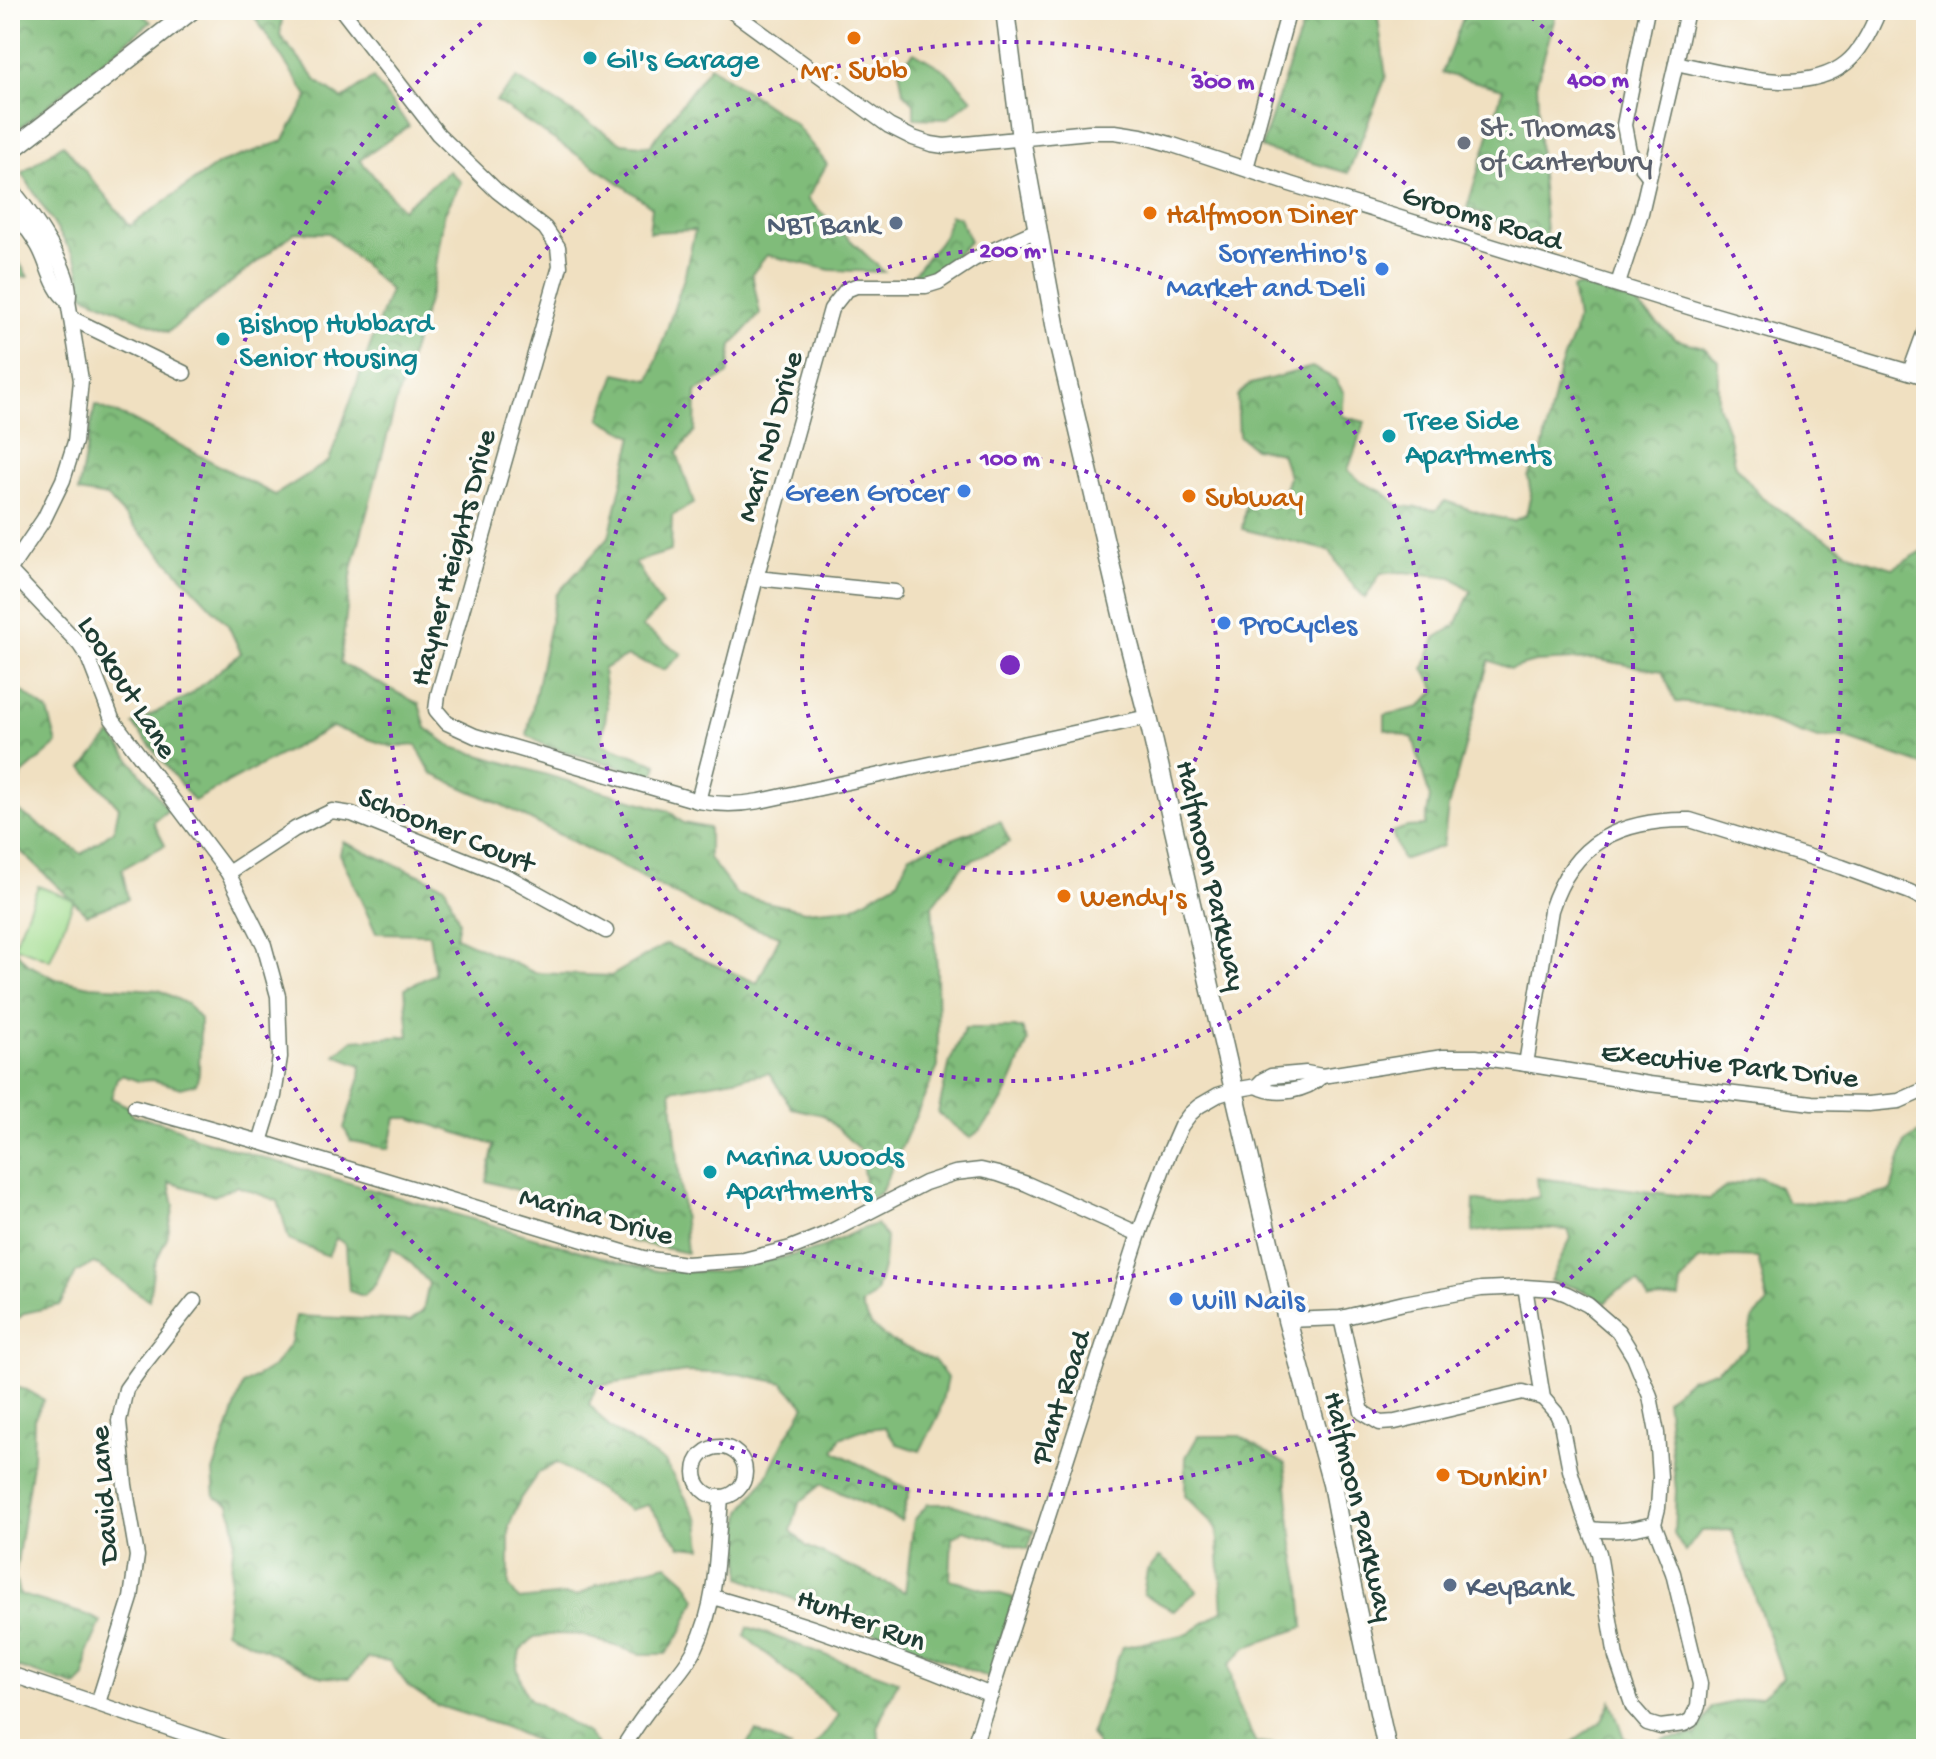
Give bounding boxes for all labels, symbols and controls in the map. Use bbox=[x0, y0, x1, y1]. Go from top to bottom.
marker: Mr. Subb bbox=[845, 29, 863, 47]
place label: Gil's Garage bbox=[606, 45, 760, 80]
marker: Gil's Garage bbox=[581, 49, 599, 67]
place label: Mr. Subb bbox=[800, 56, 908, 91]
text: 400 m bbox=[1566, 67, 1629, 96]
text: 300 m bbox=[1191, 69, 1254, 98]
place label: St. Thomas of Canterbury bbox=[1480, 113, 1653, 182]
marker: St. Thomas of Canterbury bbox=[1455, 134, 1473, 152]
street label: Grooms Road bbox=[1397, 179, 1568, 262]
place label: Halfmoon Diner bbox=[1166, 200, 1358, 235]
marker: Halfmoon Diner bbox=[1141, 204, 1159, 222]
place label: NBT Bank bbox=[767, 210, 883, 245]
marker: NBT Bank bbox=[887, 214, 905, 232]
text: 200 m bbox=[979, 238, 1041, 267]
place label: Sorrentino's Market and Deli bbox=[1166, 239, 1367, 308]
marker: Sorrentino's Market and Deli bbox=[1373, 260, 1391, 278]
place label: Bishop Hubbard Senior Housing bbox=[238, 309, 436, 378]
marker: Bishop Hubbard Senior Housing bbox=[214, 330, 232, 348]
street label: Mari Nol Drive bbox=[731, 347, 814, 527]
place label: Tree Side Apartments bbox=[1403, 406, 1552, 475]
street label: Hayner Heights Drive bbox=[404, 426, 507, 690]
marker: Tree Side Apartments bbox=[1380, 427, 1398, 445]
text: 100 m bbox=[979, 446, 1040, 475]
place label: Green Grocer bbox=[785, 478, 950, 513]
marker: Green Grocer bbox=[955, 482, 973, 500]
place label: Subway bbox=[1205, 483, 1304, 518]
marker: Subway bbox=[1180, 487, 1198, 505]
street label: Lookout Lane bbox=[67, 610, 183, 767]
place label: ProCycles bbox=[1239, 610, 1358, 645]
marker: ProCycles bbox=[1215, 614, 1233, 632]
centre of rings bbox=[996, 651, 1024, 679]
street label: Halfmoon Parkway bbox=[1165, 757, 1252, 995]
street label: Schooner Court bbox=[352, 781, 541, 885]
place label: Wendy's bbox=[1080, 883, 1187, 918]
marker: Wendy's bbox=[1055, 887, 1073, 905]
street label: Executive Park Drive bbox=[1599, 1037, 1860, 1098]
place label: Marina Woods Apartments bbox=[726, 1142, 905, 1211]
marker: Marina Woods Apartments bbox=[701, 1163, 719, 1181]
street label: Marina Drive bbox=[515, 1181, 677, 1256]
place label: Will Nails bbox=[1192, 1286, 1306, 1321]
marker: Will Nails bbox=[1167, 1290, 1185, 1308]
street label: Plant Road bbox=[1025, 1325, 1102, 1471]
street label: Halfmoon Parkway bbox=[1313, 1388, 1400, 1626]
street label: David Lane bbox=[84, 1424, 129, 1567]
place label: Dunkin' bbox=[1457, 1462, 1549, 1497]
marker: Dunkin' bbox=[1434, 1466, 1452, 1484]
place label: KeyBank bbox=[1466, 1572, 1575, 1607]
marker: KeyBank bbox=[1441, 1576, 1459, 1594]
street label: Hunter Run bbox=[791, 1583, 930, 1662]

